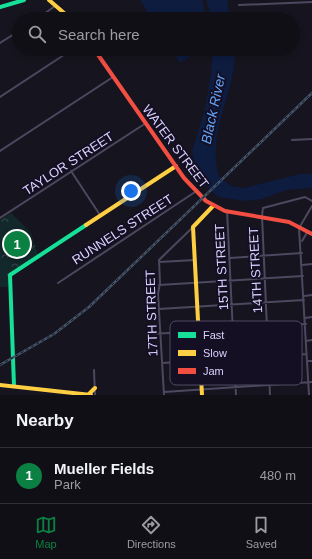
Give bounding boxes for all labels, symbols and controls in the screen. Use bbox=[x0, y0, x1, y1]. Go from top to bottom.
search box bbox=[12, 12, 300, 56]
icon: search bbox=[26, 23, 48, 45]
text: Search here bbox=[58, 26, 140, 43]
water label: Black River bbox=[198, 71, 228, 145]
street label: WATER STREET bbox=[139, 102, 212, 191]
street label: TAYLOR STREET bbox=[20, 129, 116, 198]
your location bbox=[121, 181, 141, 201]
street label: RUNNELS STREET bbox=[69, 191, 175, 268]
street label: 15TH STREET bbox=[212, 223, 231, 311]
street label: 14TH STREET bbox=[246, 226, 265, 314]
pin: 1 bbox=[4, 229, 30, 259]
street label: 17TH STREET bbox=[142, 269, 161, 357]
legend bbox=[170, 321, 302, 385]
text: Fast bbox=[203, 329, 224, 341]
text: Slow bbox=[203, 347, 227, 359]
text: Jam bbox=[203, 365, 224, 377]
text: Nearby bbox=[16, 411, 74, 430]
text: Mueller Fields bbox=[54, 460, 154, 477]
text: 1 bbox=[25, 468, 33, 483]
text: 480 m bbox=[260, 468, 296, 483]
text: Park bbox=[54, 477, 81, 492]
tab: Map bbox=[35, 514, 57, 550]
tab: Directions bbox=[127, 514, 176, 550]
tab: Saved bbox=[246, 514, 277, 550]

